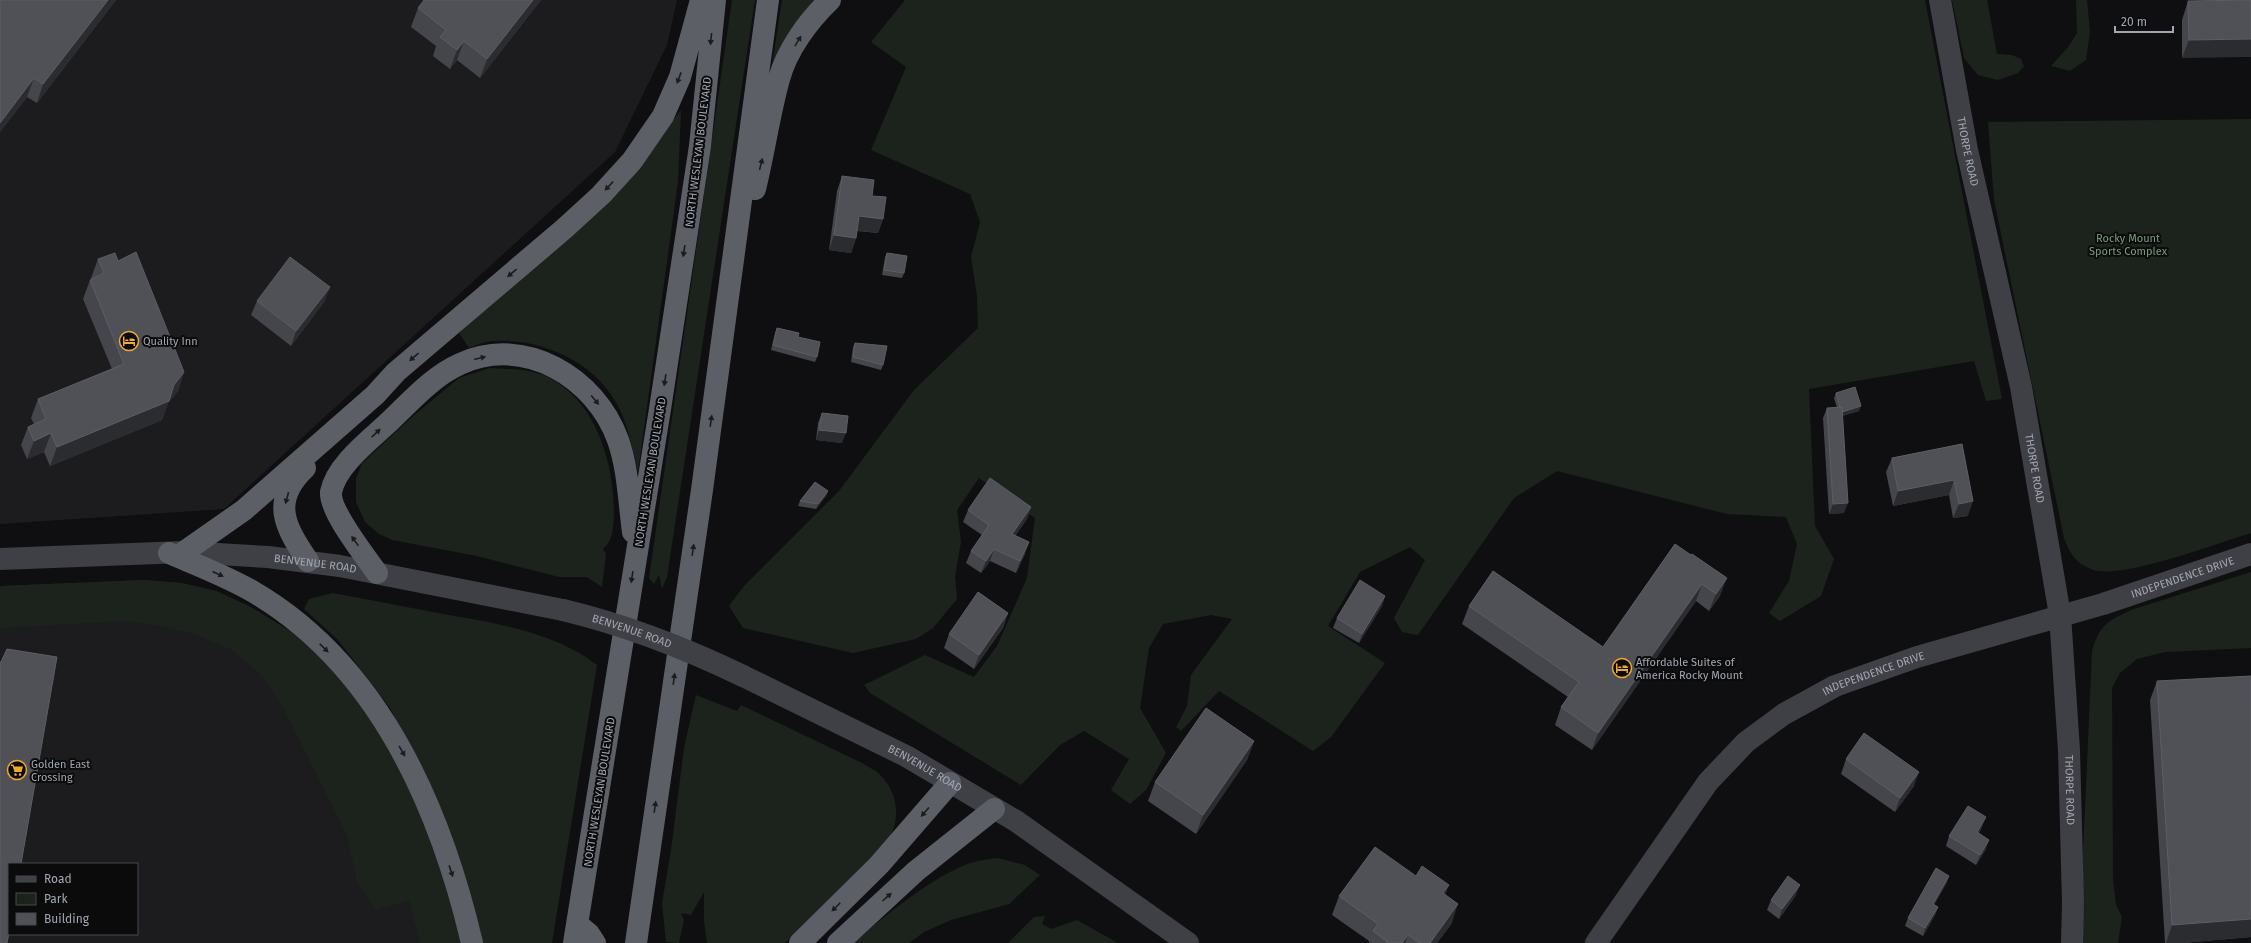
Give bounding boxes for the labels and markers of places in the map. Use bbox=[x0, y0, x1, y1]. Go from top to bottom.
hotel icon: Quality Inn bbox=[118, 330, 140, 352]
place label: Quality Inn bbox=[143, 335, 198, 348]
place label: Affordable Suites of America Rocky Mount bbox=[1636, 656, 1743, 682]
hotel icon: Affordable Suites of America Rocky Mount bbox=[1611, 657, 1633, 679]
place label: Golden East Crossing bbox=[31, 758, 90, 784]
supermarket icon: Golden East Crossing bbox=[6, 759, 28, 781]

